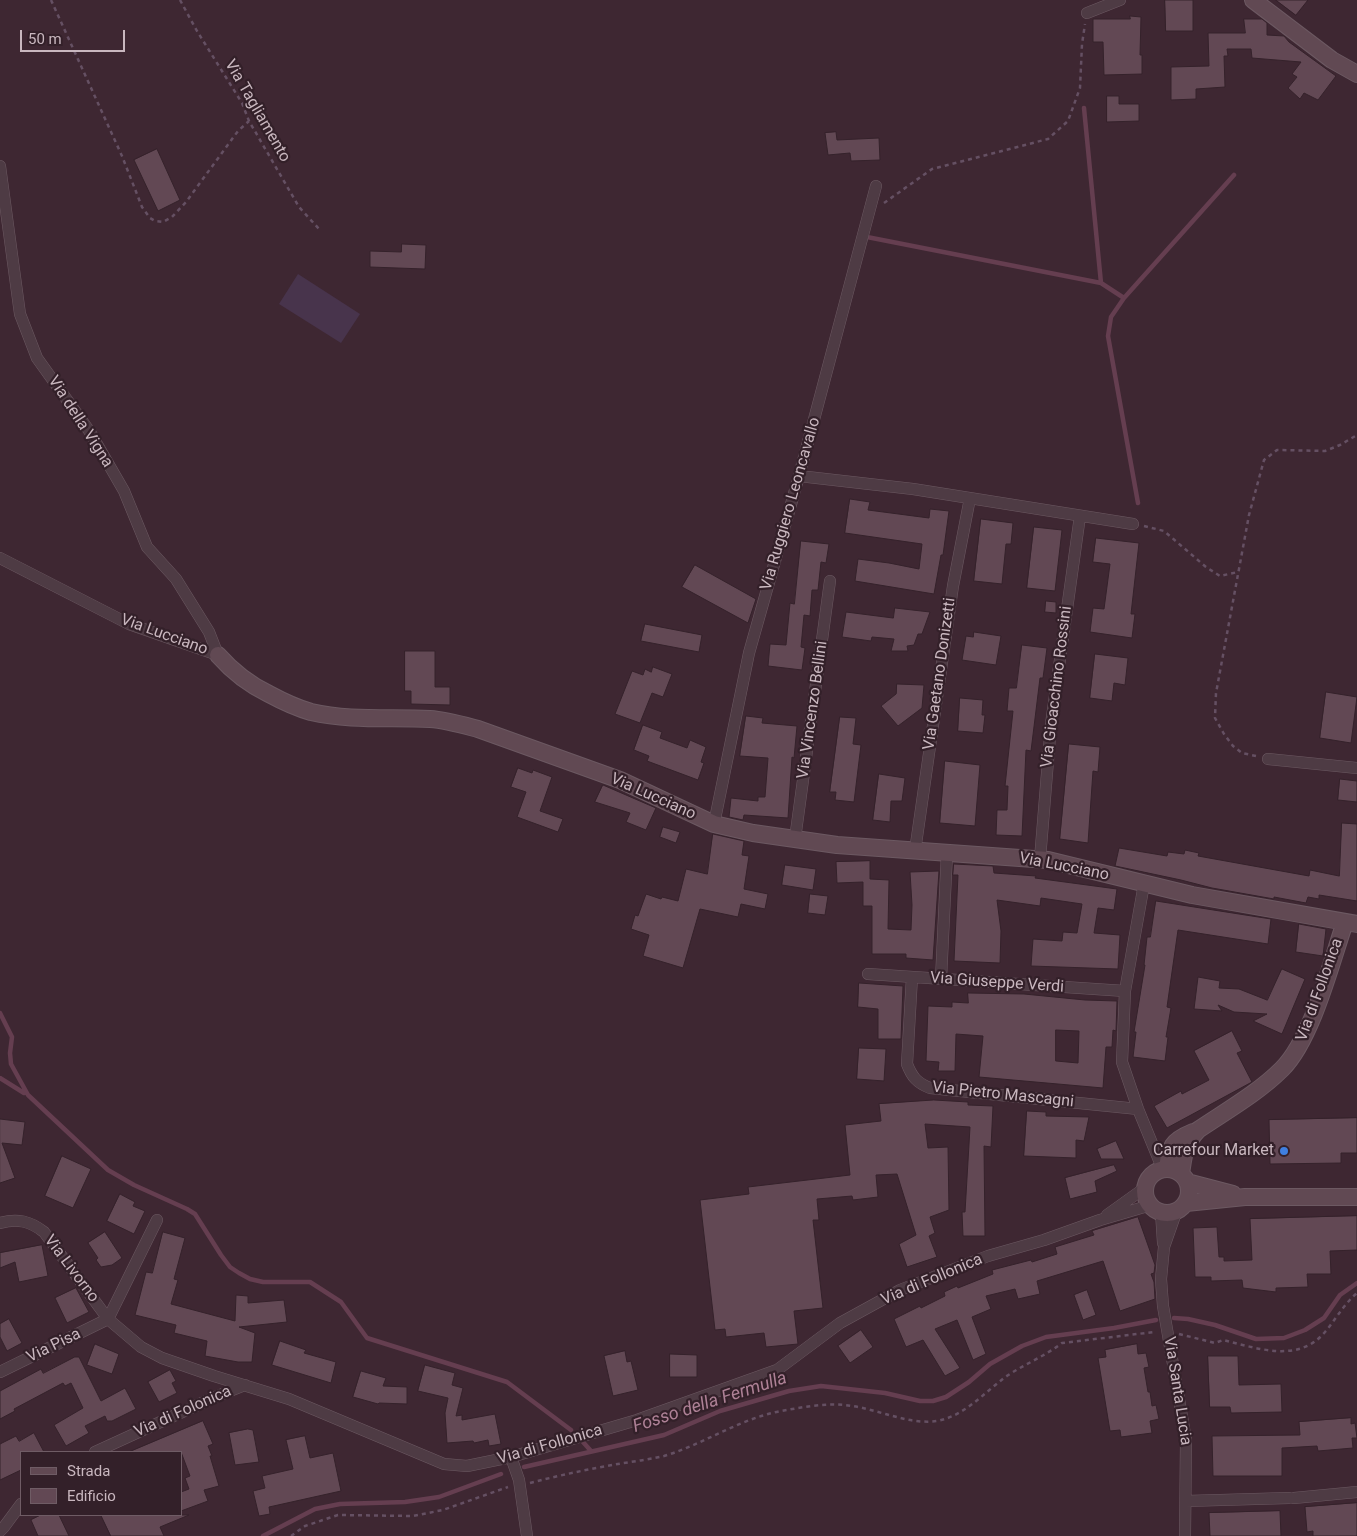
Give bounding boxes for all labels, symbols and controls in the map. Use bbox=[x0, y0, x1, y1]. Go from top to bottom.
scale bar bbox=[22, 20, 128, 52]
text: 50 m bbox=[28, 30, 62, 48]
street label: Via Tagliamento bbox=[220, 56, 294, 166]
street label: Via della Vigna bbox=[43, 373, 117, 471]
street label: Via Ruggiero Leoncavallo bbox=[757, 415, 825, 593]
street label: Via Gaetano Donizetti bbox=[920, 597, 960, 751]
street label: Via Gioacchino Rossini bbox=[1038, 605, 1076, 769]
street label: Via Lucciano bbox=[118, 610, 210, 660]
street label: Via Vincenzo Bellini bbox=[794, 640, 832, 780]
street label: Via Lucciano bbox=[607, 770, 699, 824]
street label: Via Lucciano bbox=[1017, 849, 1111, 885]
street label: Via di Follonica bbox=[1292, 936, 1348, 1044]
street label: Via Giuseppe Verdi bbox=[929, 969, 1065, 997]
street label: Via Pietro Mascagni bbox=[931, 1078, 1075, 1112]
place label: Carrefour Market bbox=[1153, 1141, 1274, 1161]
marker: Carrefour Market bbox=[1278, 1145, 1290, 1157]
street label: Via Livorno bbox=[39, 1232, 103, 1306]
street label: Via di Follonica bbox=[878, 1250, 986, 1310]
street label: Via Pisa bbox=[24, 1325, 84, 1367]
street label: Via Santa Lucia bbox=[1159, 1335, 1195, 1447]
water label: Fosso della Fermulla bbox=[630, 1368, 790, 1438]
street label: Via di Folonica bbox=[131, 1382, 235, 1442]
street label: Via di Follonica bbox=[495, 1421, 605, 1469]
legend bbox=[20, 1451, 182, 1516]
text: Strada bbox=[67, 1462, 110, 1480]
text: Edificio bbox=[67, 1487, 116, 1505]

